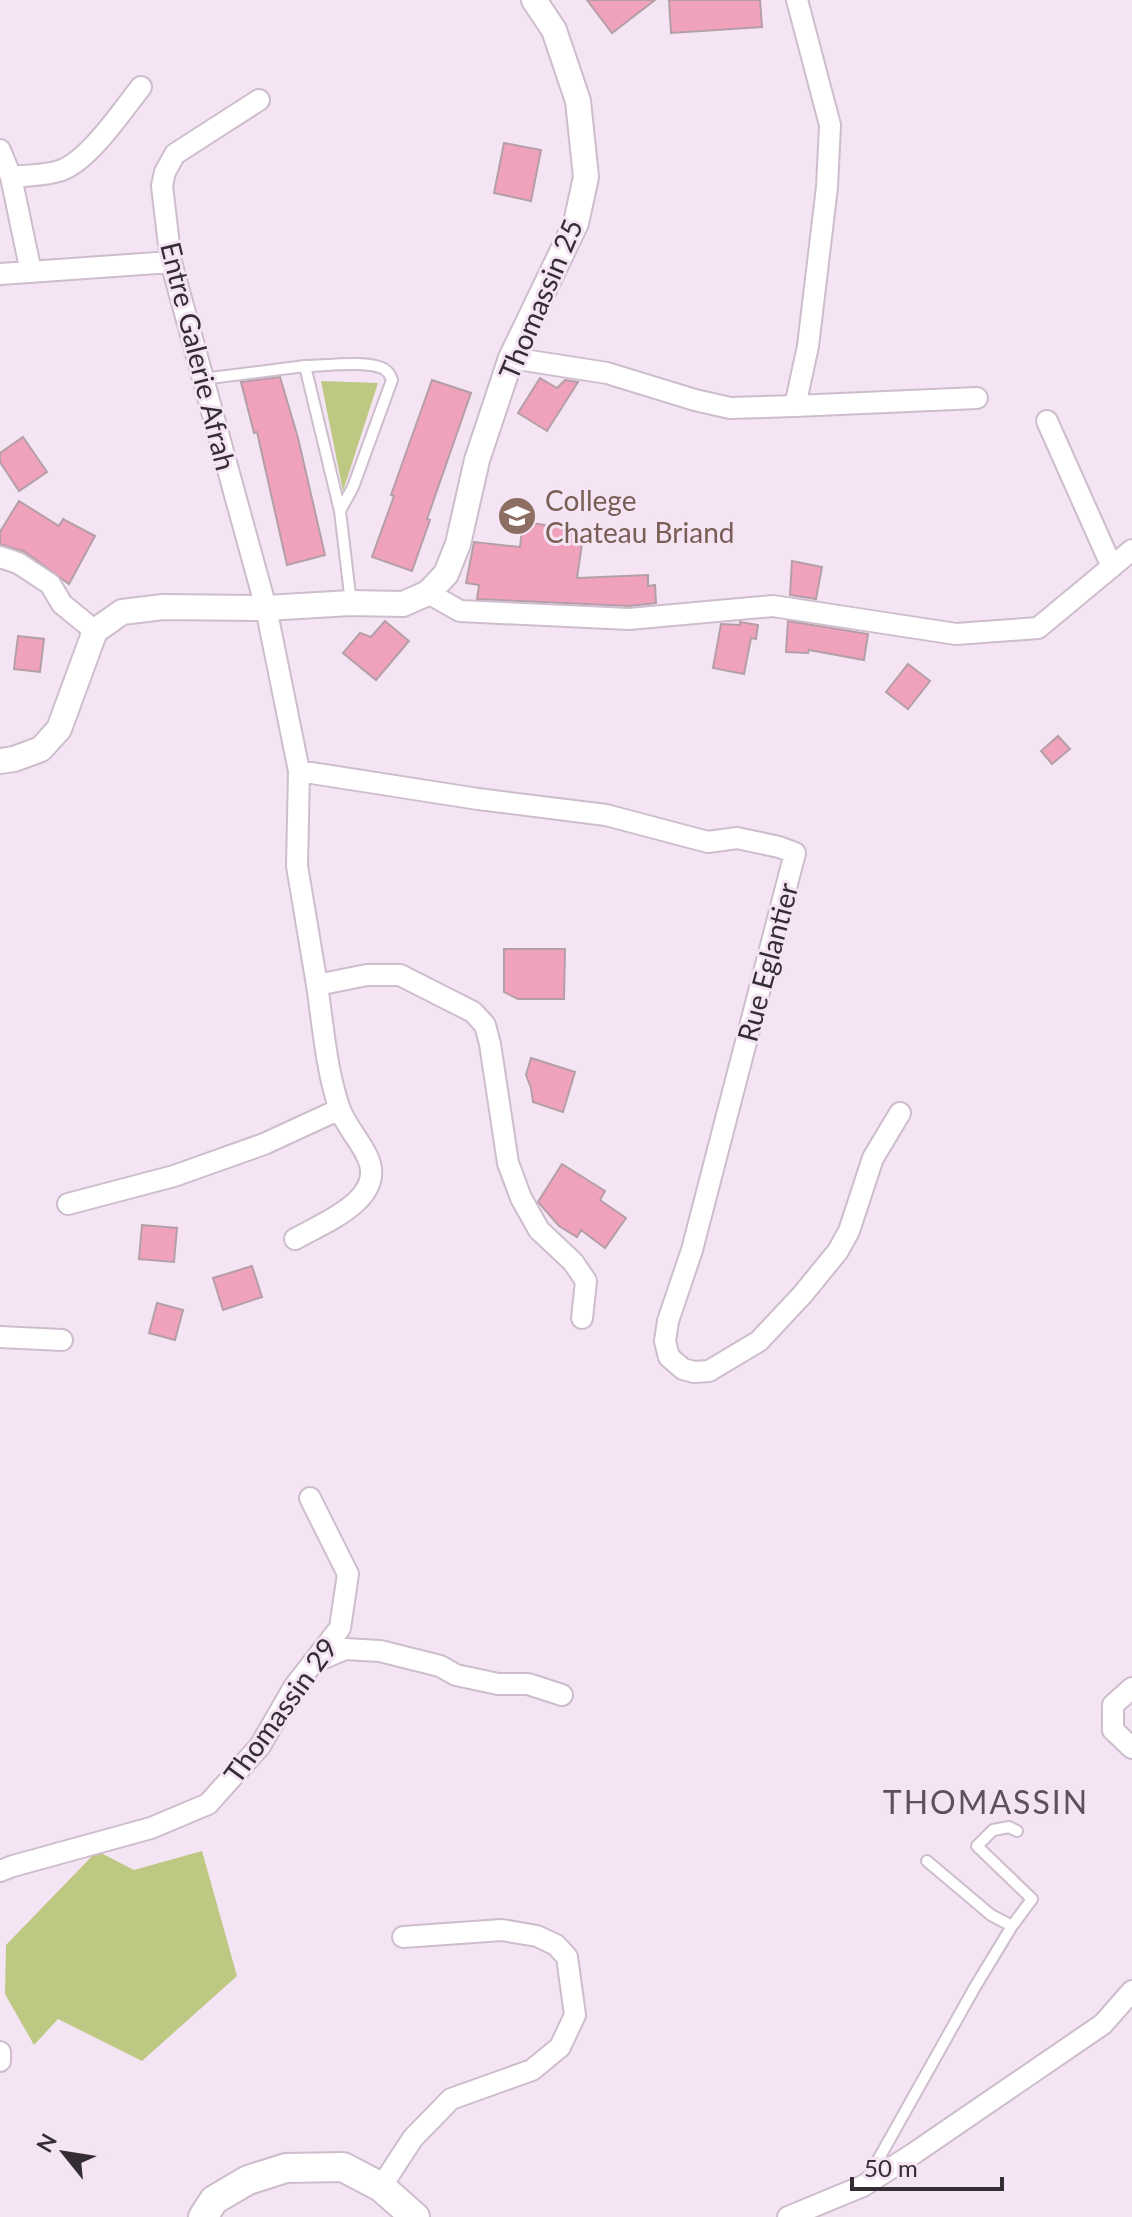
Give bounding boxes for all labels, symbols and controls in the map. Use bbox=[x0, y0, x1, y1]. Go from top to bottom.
street label: Thomassin 25 bbox=[491, 214, 589, 384]
street label: Entre Galerie Afrah bbox=[154, 238, 244, 474]
place label: College Chateau Briand bbox=[545, 483, 734, 549]
school or university icon: College Chateau Briand bbox=[496, 495, 538, 537]
street label: Rue Eglantier bbox=[729, 879, 805, 1045]
street label: Thomassin 29 bbox=[216, 1631, 344, 1789]
district label: THOMASSIN bbox=[883, 1782, 1089, 1821]
north arrow bbox=[24, 2113, 104, 2193]
text: N bbox=[30, 2129, 62, 2157]
scale bar bbox=[852, 2141, 1002, 2191]
text: 50 m bbox=[864, 2153, 918, 2182]

